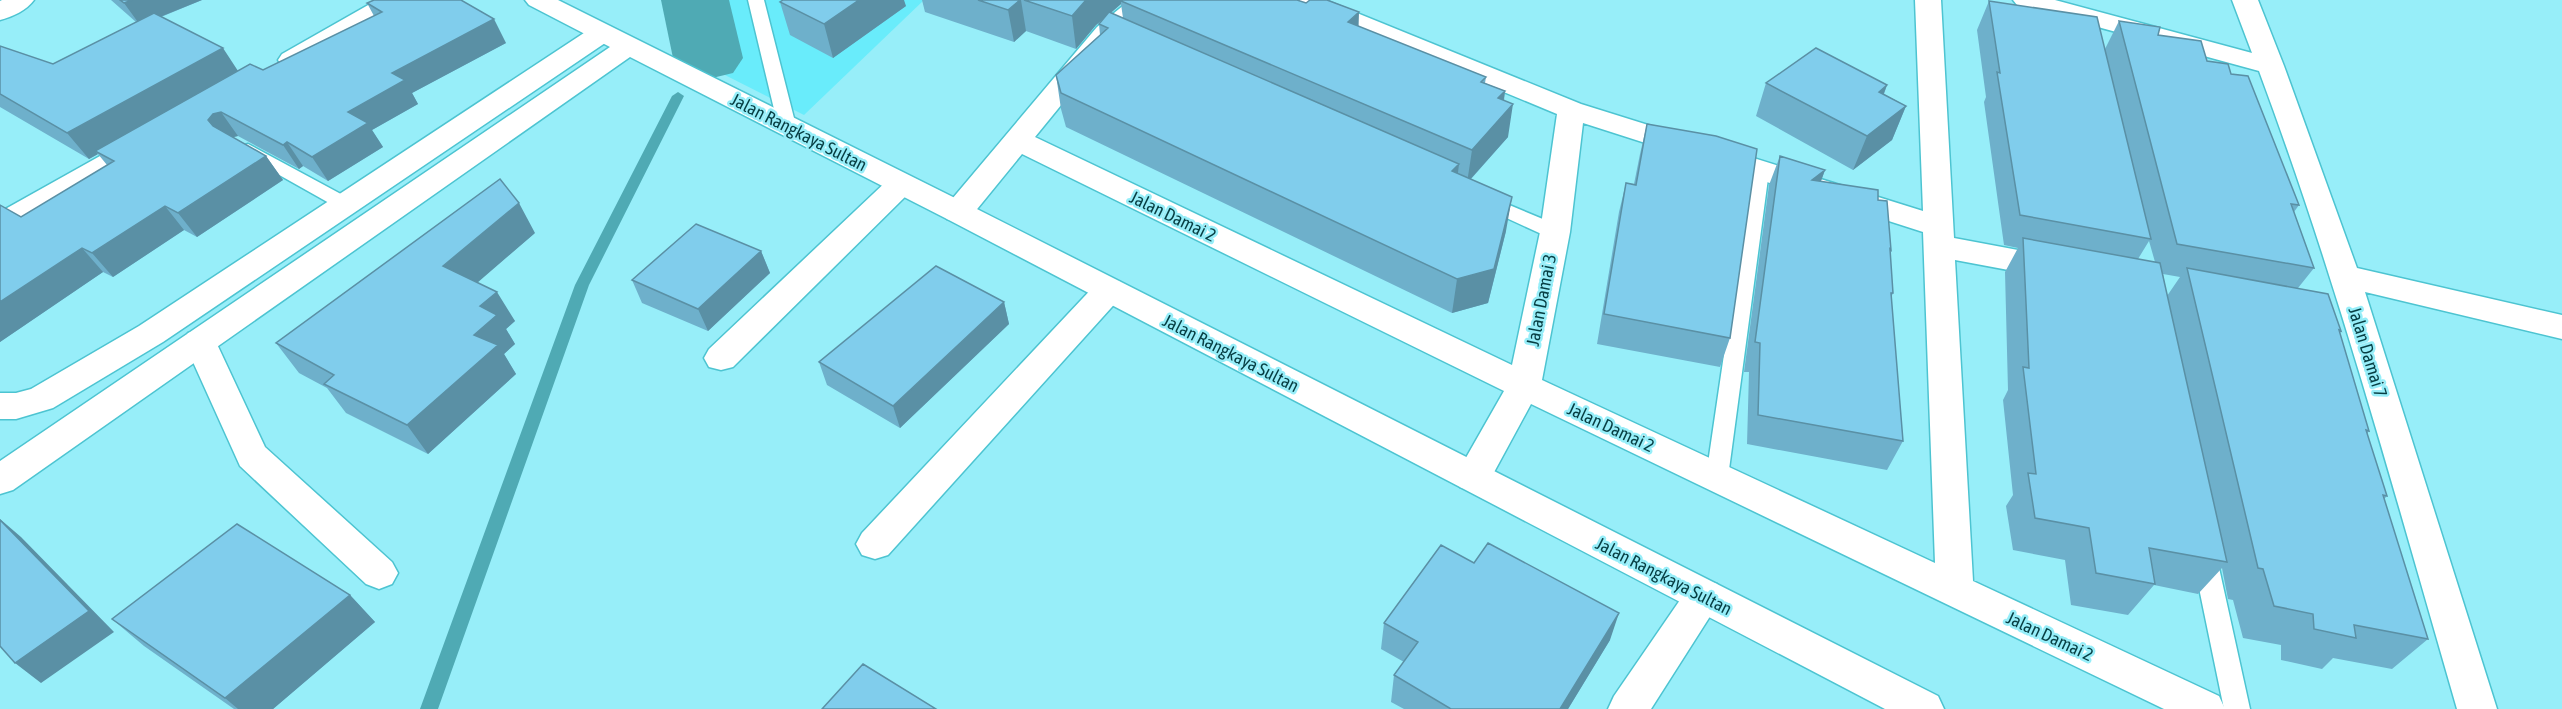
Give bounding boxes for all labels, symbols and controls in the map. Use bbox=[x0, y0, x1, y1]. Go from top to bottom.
street label: Jalan Rangkaya Sultan bbox=[727, 89, 871, 175]
street label: Jalan Damai 2 bbox=[1126, 186, 1220, 246]
street label: Jalan Damai 3 bbox=[1522, 252, 1560, 348]
street label: Jalan Damai 7 bbox=[2344, 304, 2392, 400]
street label: Jalan Rangkaya Sultan bbox=[1159, 310, 1303, 396]
street label: Jalan Damai 2 bbox=[1564, 398, 1658, 456]
street label: Jalan Rangkaya Sultan bbox=[1592, 533, 1736, 619]
street label: Jalan Damai 2 bbox=[2003, 607, 2097, 665]

